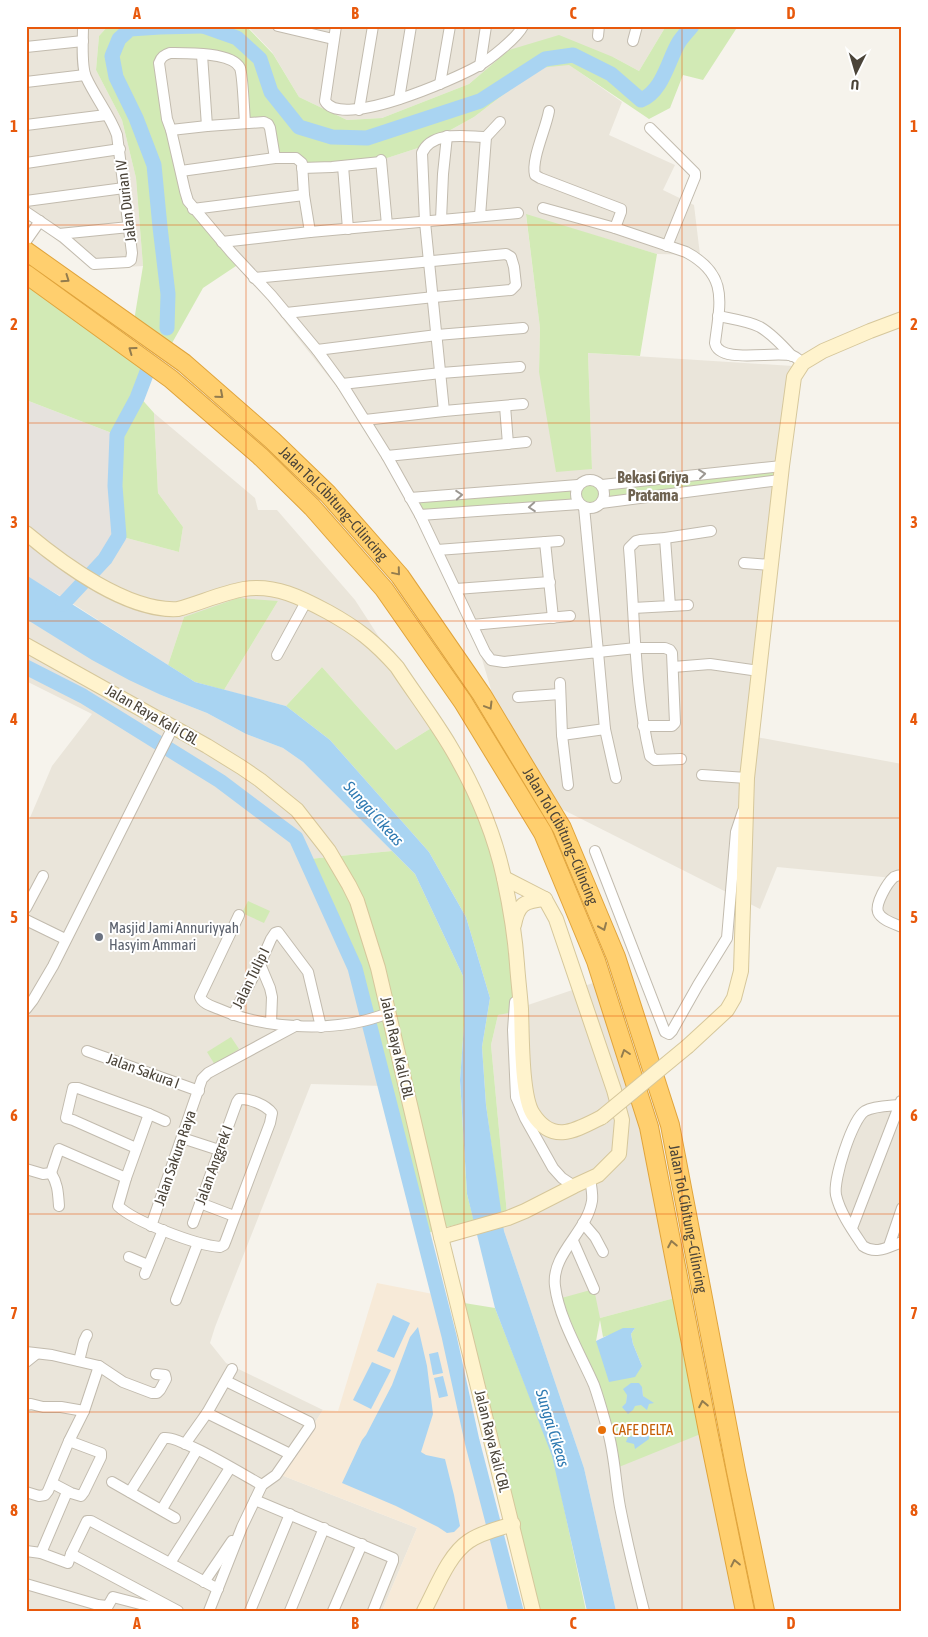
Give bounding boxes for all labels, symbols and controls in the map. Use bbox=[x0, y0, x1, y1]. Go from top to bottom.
text: A bbox=[132, 4, 141, 22]
text: B bbox=[351, 4, 359, 22]
text: C bbox=[569, 4, 577, 22]
text: D bbox=[787, 4, 796, 22]
north arrow bbox=[830, 48, 880, 98]
text: U bbox=[850, 77, 860, 93]
text: 1 bbox=[10, 117, 18, 135]
text: 1 bbox=[910, 117, 918, 135]
street label: Jalan Durian IV bbox=[112, 158, 139, 243]
one-way arrow bbox=[60, 273, 70, 282]
text: 2 bbox=[10, 315, 18, 333]
text: 2 bbox=[910, 315, 918, 333]
one-way arrow bbox=[128, 347, 138, 356]
one-way arrow bbox=[215, 390, 224, 399]
street label: Jalan Tol Cibitung–Cilincing bbox=[276, 443, 392, 564]
district label: Bekasi Griya Pratama bbox=[617, 468, 689, 504]
one-way arrow bbox=[699, 469, 707, 480]
one-way arrow bbox=[455, 489, 463, 500]
one-way arrow bbox=[527, 502, 535, 513]
text: 3 bbox=[10, 513, 18, 531]
text: 3 bbox=[910, 513, 918, 531]
one-way arrow bbox=[391, 566, 399, 575]
street label: Jalan Raya Kali CBL bbox=[103, 681, 202, 748]
one-way arrow bbox=[482, 701, 492, 710]
text: 4 bbox=[9, 710, 18, 728]
text: 4 bbox=[909, 710, 918, 728]
street label: Jalan Tol Cibitung–Cilincing bbox=[520, 765, 602, 907]
water label: Sungai Cikeas bbox=[339, 776, 408, 850]
text: 5 bbox=[10, 908, 18, 926]
text: 5 bbox=[910, 908, 918, 926]
place label: Masjid Jami Annuriyyah Hasyim Ammari bbox=[109, 919, 239, 953]
one-way arrow bbox=[597, 922, 608, 931]
marker: Masjid Jami Annuriyyah Hasyim Ammari bbox=[93, 931, 105, 943]
street label: Jalan Tulip I bbox=[229, 945, 273, 1011]
street label: Jalan Raya Kali CBL bbox=[377, 995, 418, 1101]
one-way arrow bbox=[621, 1049, 631, 1057]
street label: Jalan Sakura I bbox=[104, 1050, 182, 1092]
text: 6 bbox=[10, 1106, 18, 1124]
text: 6 bbox=[910, 1106, 918, 1124]
street label: Jalan Sakura Raya bbox=[150, 1108, 199, 1208]
street label: Jalan Anggrek I bbox=[191, 1123, 236, 1207]
street label: Jalan Tol Cibitung–Cilincing bbox=[666, 1143, 711, 1295]
one-way arrow bbox=[667, 1240, 678, 1249]
text: 7 bbox=[10, 1304, 18, 1322]
text: 7 bbox=[910, 1304, 918, 1322]
water label: Sungai Cikeas bbox=[531, 1386, 573, 1470]
street label: Jalan Raya Kali CBL bbox=[472, 1388, 513, 1494]
one-way arrow bbox=[698, 1399, 708, 1408]
place label: CAFE DELTA bbox=[612, 1421, 674, 1438]
marker: CAFE DELTA bbox=[596, 1424, 608, 1436]
text: 8 bbox=[10, 1501, 18, 1519]
text: 8 bbox=[910, 1501, 918, 1519]
one-way arrow bbox=[730, 1559, 741, 1567]
text: A bbox=[132, 1614, 141, 1632]
text: B bbox=[351, 1614, 359, 1632]
text: C bbox=[569, 1614, 577, 1632]
text: D bbox=[787, 1614, 796, 1632]

